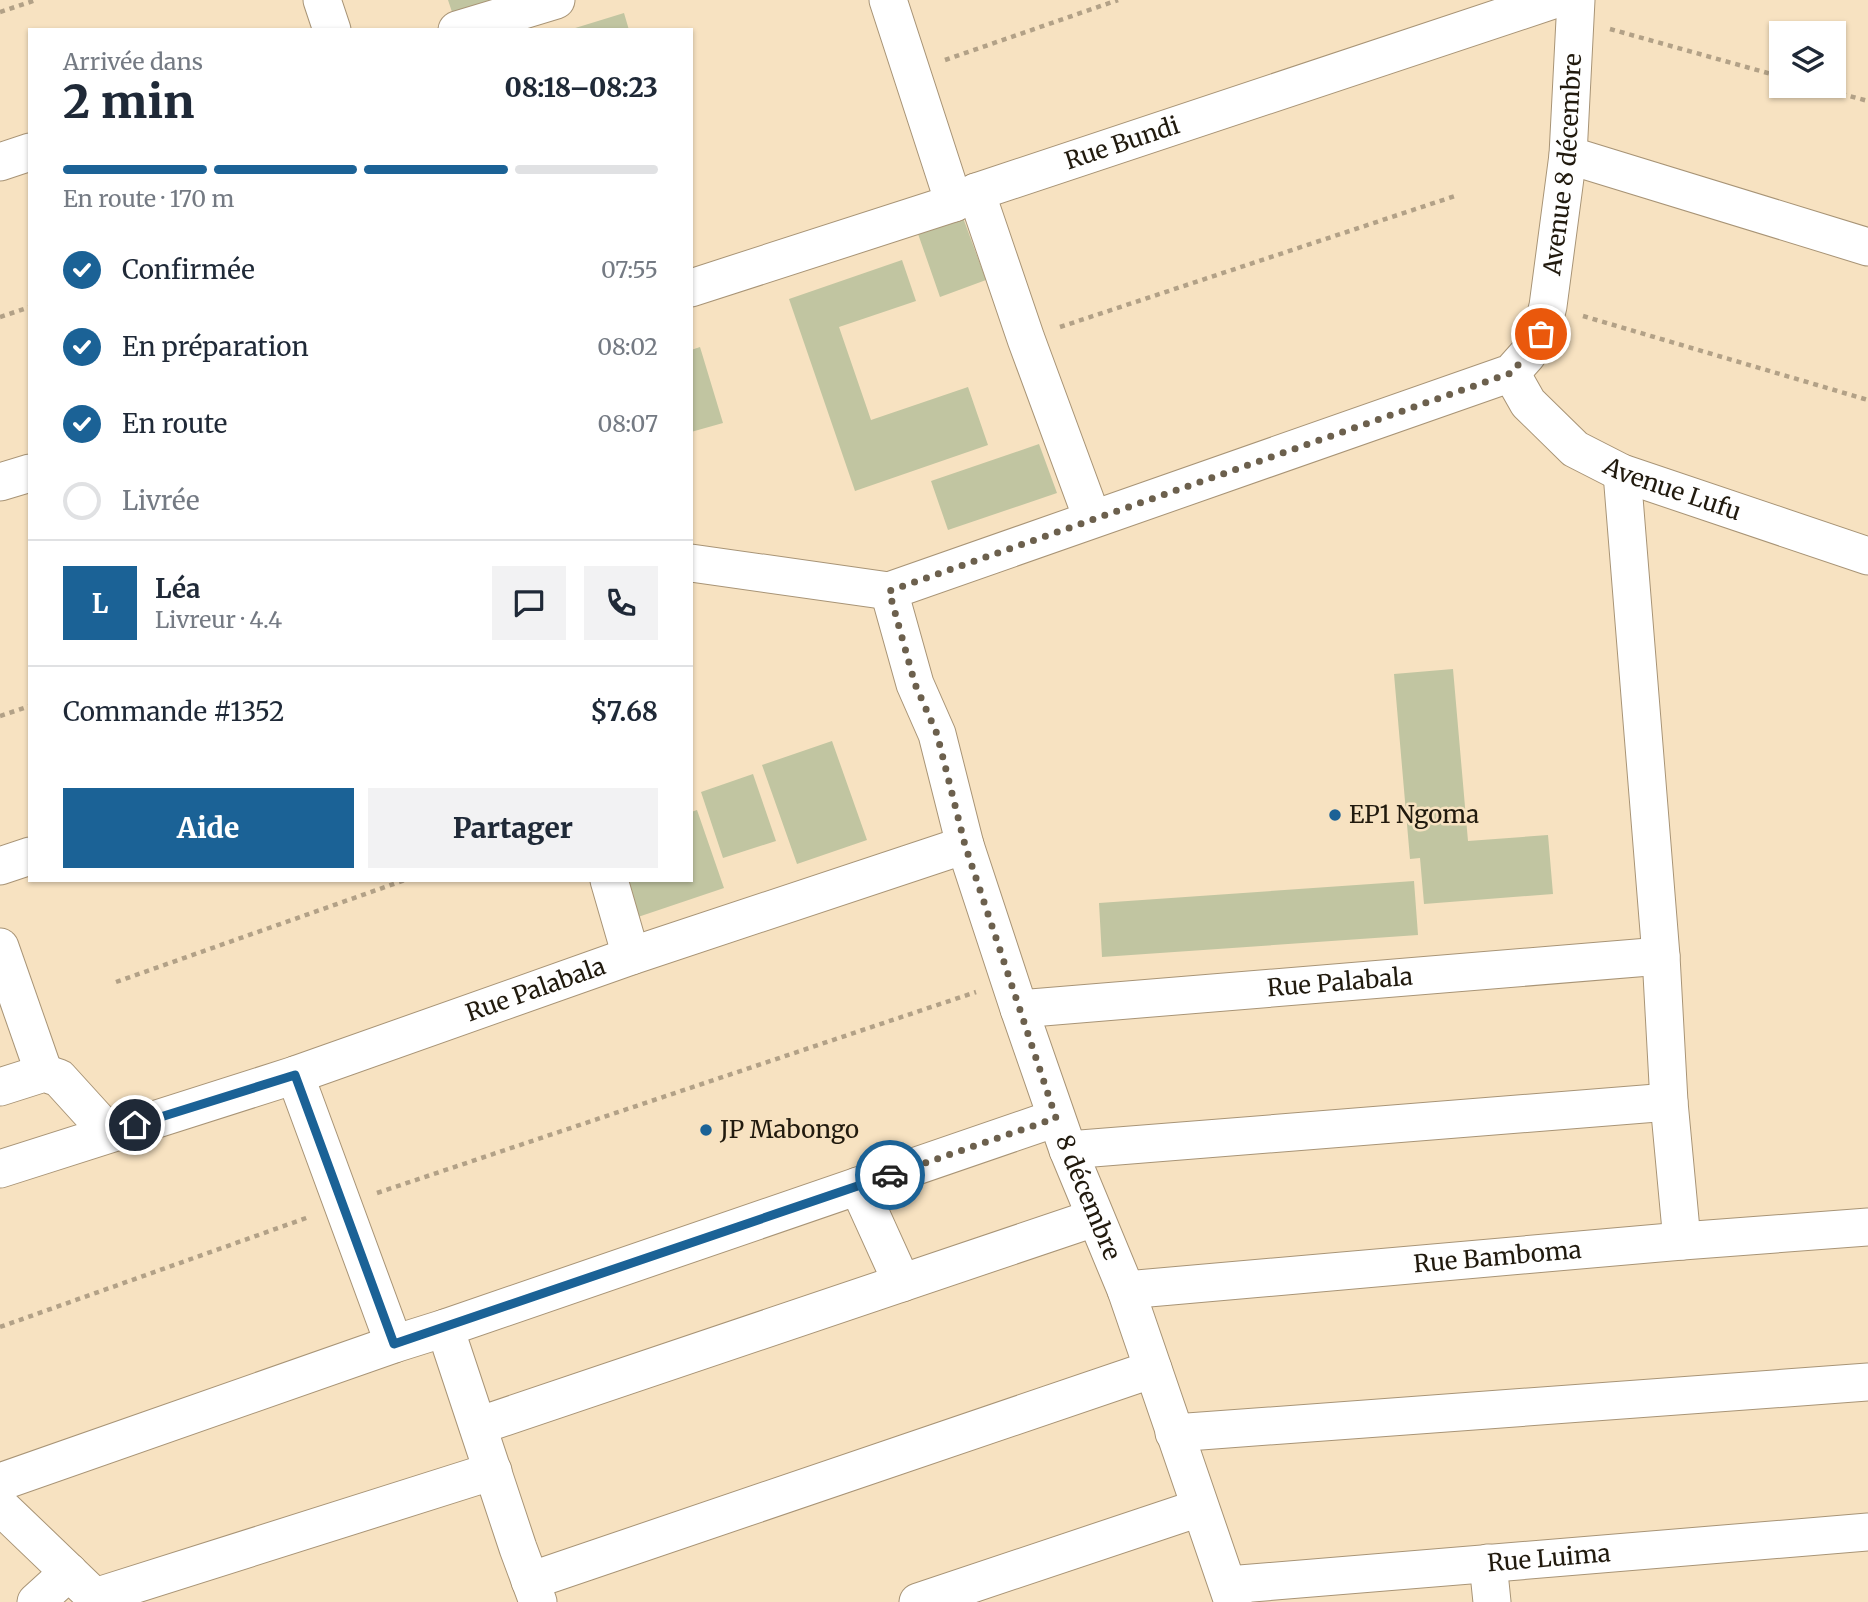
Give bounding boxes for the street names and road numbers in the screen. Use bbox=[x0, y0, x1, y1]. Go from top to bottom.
street label: Avenue 8 décembre bbox=[1536, 53, 1588, 278]
street label: Rue Bundi bbox=[1061, 109, 1183, 176]
street label: Avenue Lufu bbox=[1598, 450, 1745, 527]
street label: Rue Palabala bbox=[462, 950, 610, 1028]
street label: Rue Palabala bbox=[1266, 961, 1414, 1003]
street label: 8 décembre bbox=[1049, 1131, 1128, 1265]
street label: Rue Bamboma bbox=[1412, 1234, 1583, 1280]
street label: Rue Luima bbox=[1486, 1537, 1612, 1578]

